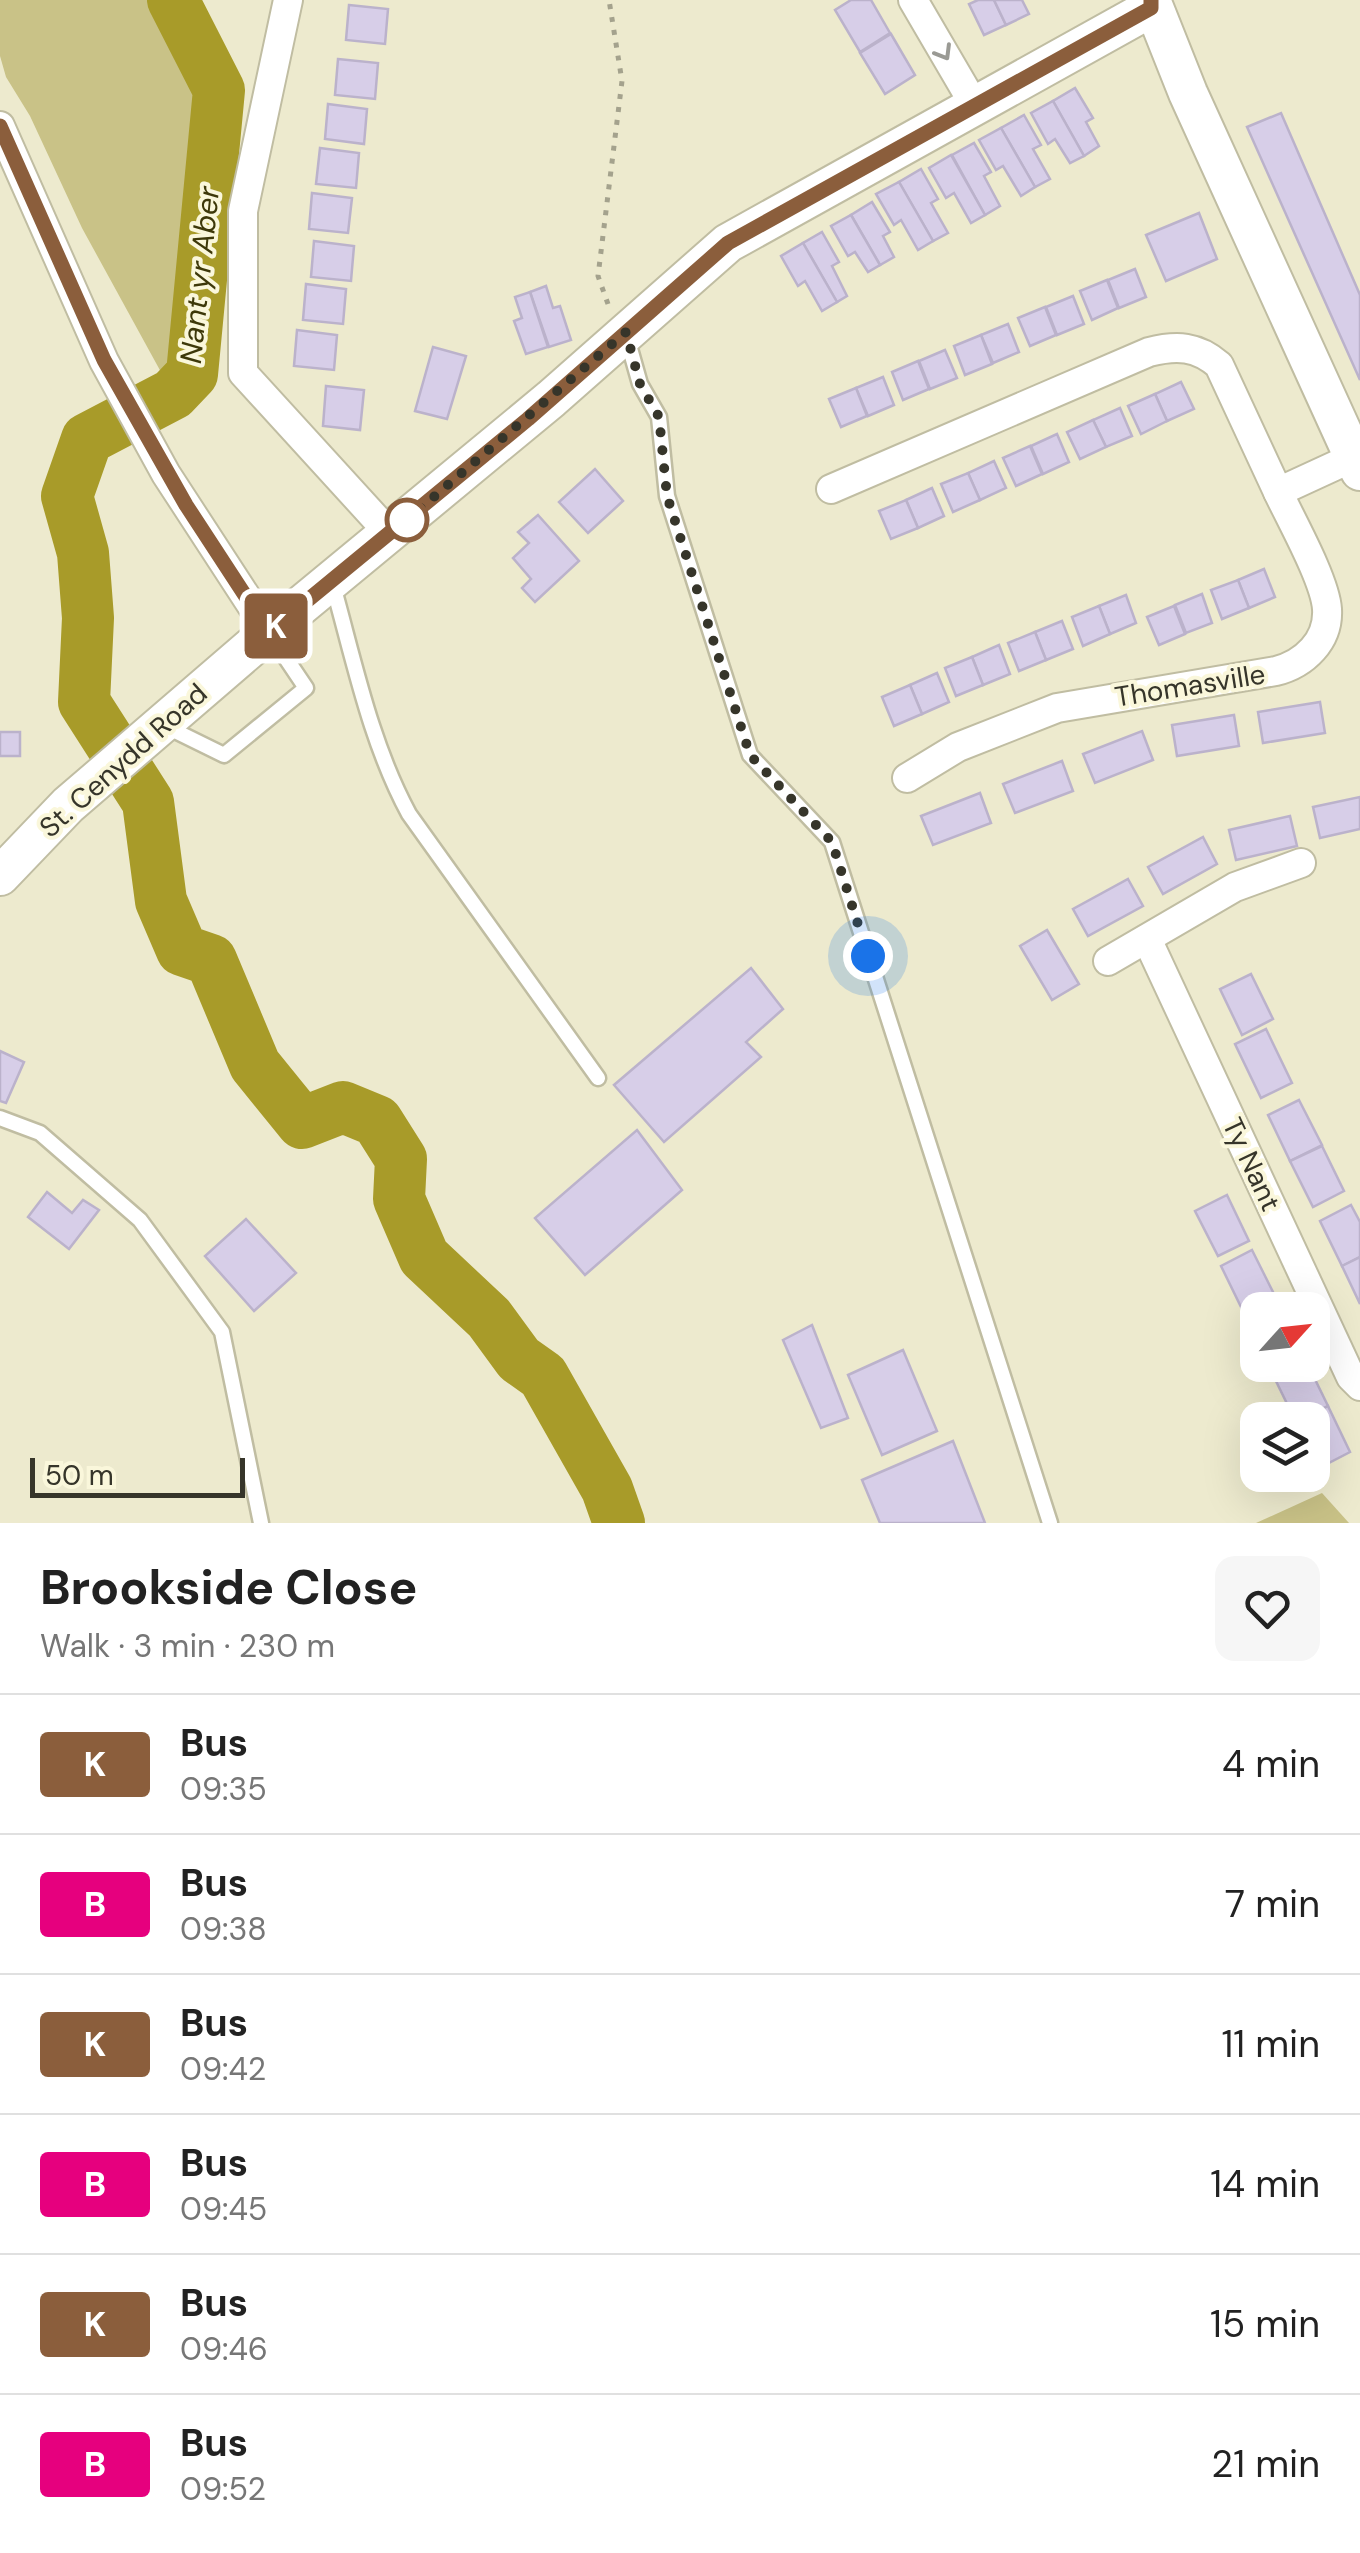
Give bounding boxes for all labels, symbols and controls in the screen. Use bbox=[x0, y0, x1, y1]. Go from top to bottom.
one-way arrow bbox=[932, 42, 951, 60]
water label: Nant yr Aber bbox=[171, 184, 228, 365]
unlabelled marker bbox=[386, 499, 428, 541]
line badge: K bbox=[244, 594, 308, 658]
text: K bbox=[265, 603, 287, 649]
street label: Thomasville bbox=[1112, 655, 1268, 716]
street label: St. Cenydd Road bbox=[31, 675, 215, 846]
your location bbox=[843, 931, 893, 981]
street label: Ty Nant bbox=[1214, 1112, 1289, 1217]
north arrow bbox=[1240, 1292, 1330, 1382]
map controls bbox=[1240, 1292, 1330, 1492]
button: layers bbox=[1240, 1402, 1330, 1492]
scale bar bbox=[30, 1453, 245, 1498]
text: 50 m bbox=[45, 1457, 114, 1494]
text: Brookside Close bbox=[40, 1556, 417, 1619]
button: heart bbox=[1215, 1556, 1320, 1661]
text: Walk · 3 min · 230 m bbox=[40, 1625, 335, 1667]
text: Bus bbox=[180, 1718, 248, 1768]
text: 4 min bbox=[1222, 1739, 1320, 1789]
text: K bbox=[84, 1741, 106, 1787]
text: 09:35 bbox=[180, 1768, 267, 1810]
text: Bus bbox=[180, 1858, 248, 1908]
text: 7 min bbox=[1225, 1879, 1320, 1929]
text: B bbox=[84, 1881, 106, 1927]
text: 09:38 bbox=[180, 1908, 267, 1950]
text: Bus bbox=[180, 1998, 248, 2048]
text: 11 min bbox=[1221, 2019, 1320, 2069]
text: K bbox=[84, 2021, 106, 2067]
text: 09:42 bbox=[180, 2048, 266, 2090]
text: Bus bbox=[180, 2138, 248, 2188]
text: 14 min bbox=[1210, 2159, 1320, 2209]
text: B bbox=[84, 2161, 106, 2207]
text: 09:45 bbox=[180, 2188, 267, 2230]
text: Bus bbox=[180, 2278, 248, 2328]
text: 15 min bbox=[1210, 2299, 1320, 2349]
text: K bbox=[84, 2301, 106, 2347]
text: 09:46 bbox=[180, 2328, 268, 2370]
text: Bus bbox=[180, 2418, 248, 2468]
text: 21 min bbox=[1211, 2439, 1320, 2489]
text: B bbox=[84, 2441, 106, 2487]
text: 09:52 bbox=[180, 2468, 266, 2510]

